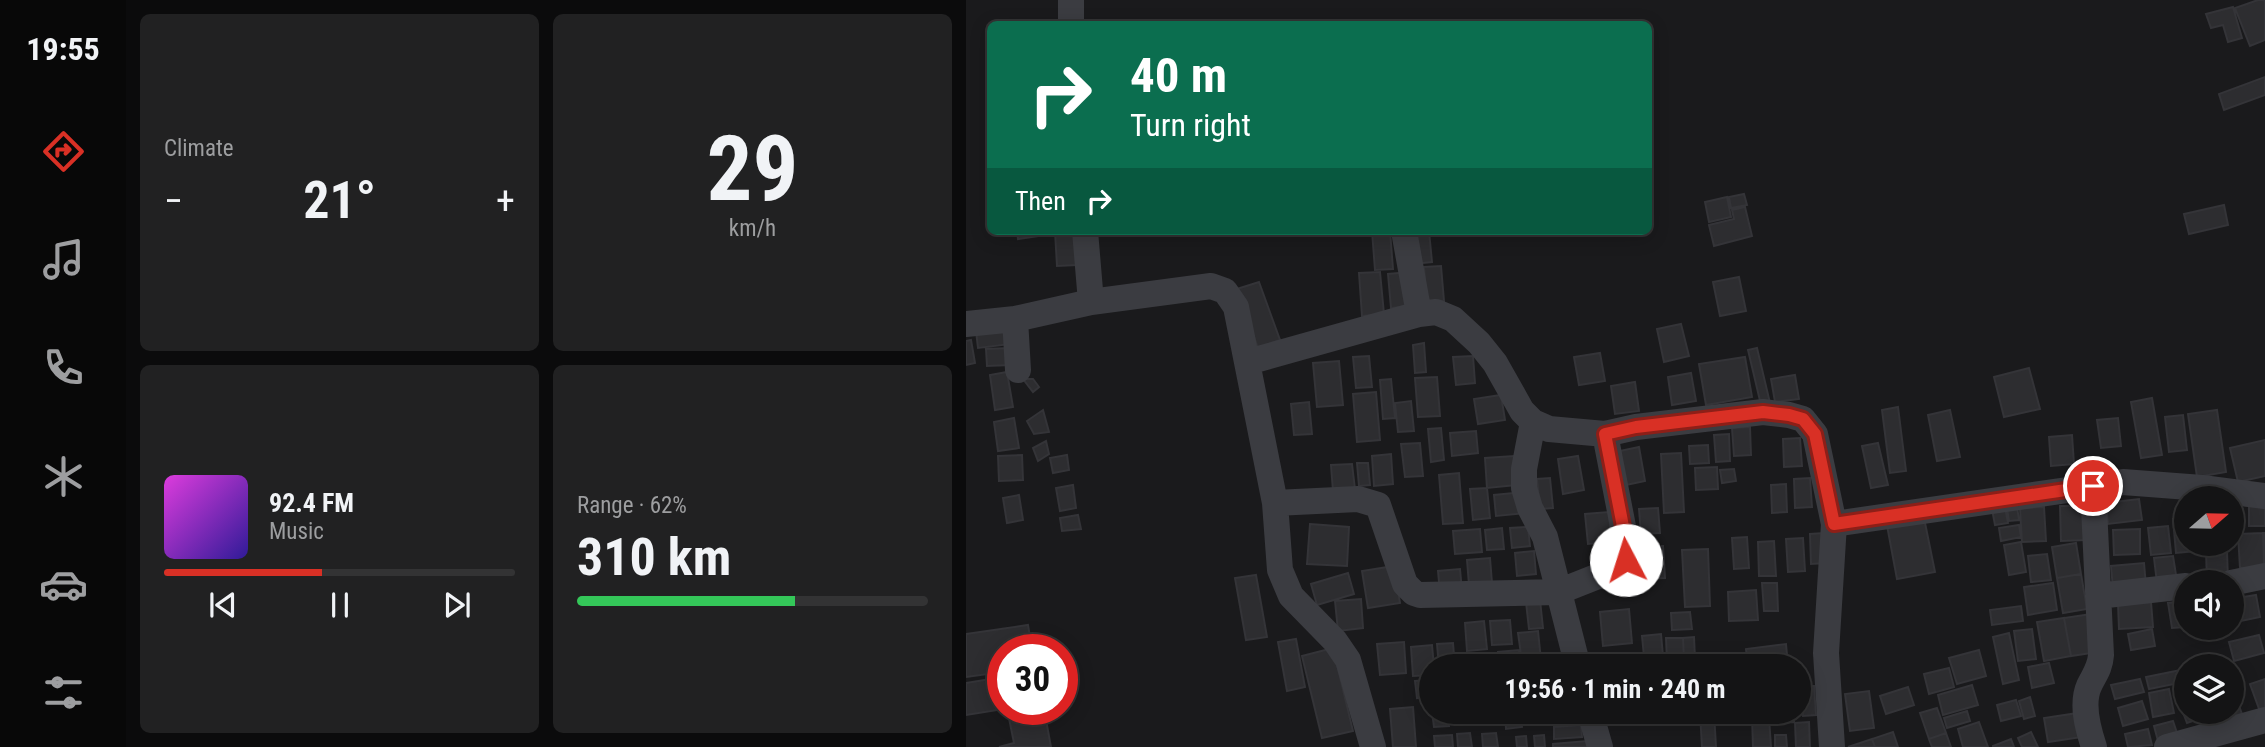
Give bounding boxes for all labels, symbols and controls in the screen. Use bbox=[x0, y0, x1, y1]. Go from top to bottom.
text: 19:55 bbox=[26, 30, 100, 68]
text: 40 m bbox=[1130, 47, 1227, 104]
icon: right bbox=[1015, 49, 1106, 140]
text: Turn right bbox=[1130, 106, 1251, 144]
text: 29 bbox=[707, 116, 798, 222]
icon: directions bbox=[39, 127, 88, 176]
text: Climate bbox=[164, 135, 234, 162]
text: 21° bbox=[303, 170, 376, 231]
text: − bbox=[164, 179, 183, 223]
text: + bbox=[496, 179, 515, 223]
icon: right bbox=[1080, 182, 1118, 220]
text: Then bbox=[1015, 186, 1066, 216]
text: km/h bbox=[729, 215, 776, 242]
icon: music bbox=[39, 235, 88, 284]
icon: phone bbox=[39, 343, 88, 392]
icon: climate bbox=[39, 452, 88, 501]
pin bbox=[2063, 456, 2123, 516]
icon: arrive bbox=[2074, 467, 2112, 505]
north arrow bbox=[2174, 486, 2244, 556]
map controls bbox=[2174, 486, 2244, 724]
text: 92.4 FM bbox=[269, 488, 354, 518]
text: Range · 62% bbox=[577, 492, 687, 519]
text: Music bbox=[269, 518, 324, 545]
position arrow bbox=[1589, 523, 1663, 597]
text: 310 km bbox=[577, 527, 731, 588]
icon: car bbox=[39, 560, 88, 609]
button: sound bbox=[2174, 570, 2244, 640]
icon: previous bbox=[204, 586, 242, 624]
icon: pause bbox=[321, 586, 359, 624]
icon: next bbox=[438, 586, 476, 624]
speed limit sign: 30 bbox=[987, 634, 1078, 725]
button: layers bbox=[2174, 654, 2244, 724]
icon: filters bbox=[39, 668, 88, 717]
text: 19:56 · 1 min · 240 m bbox=[1505, 674, 1725, 704]

